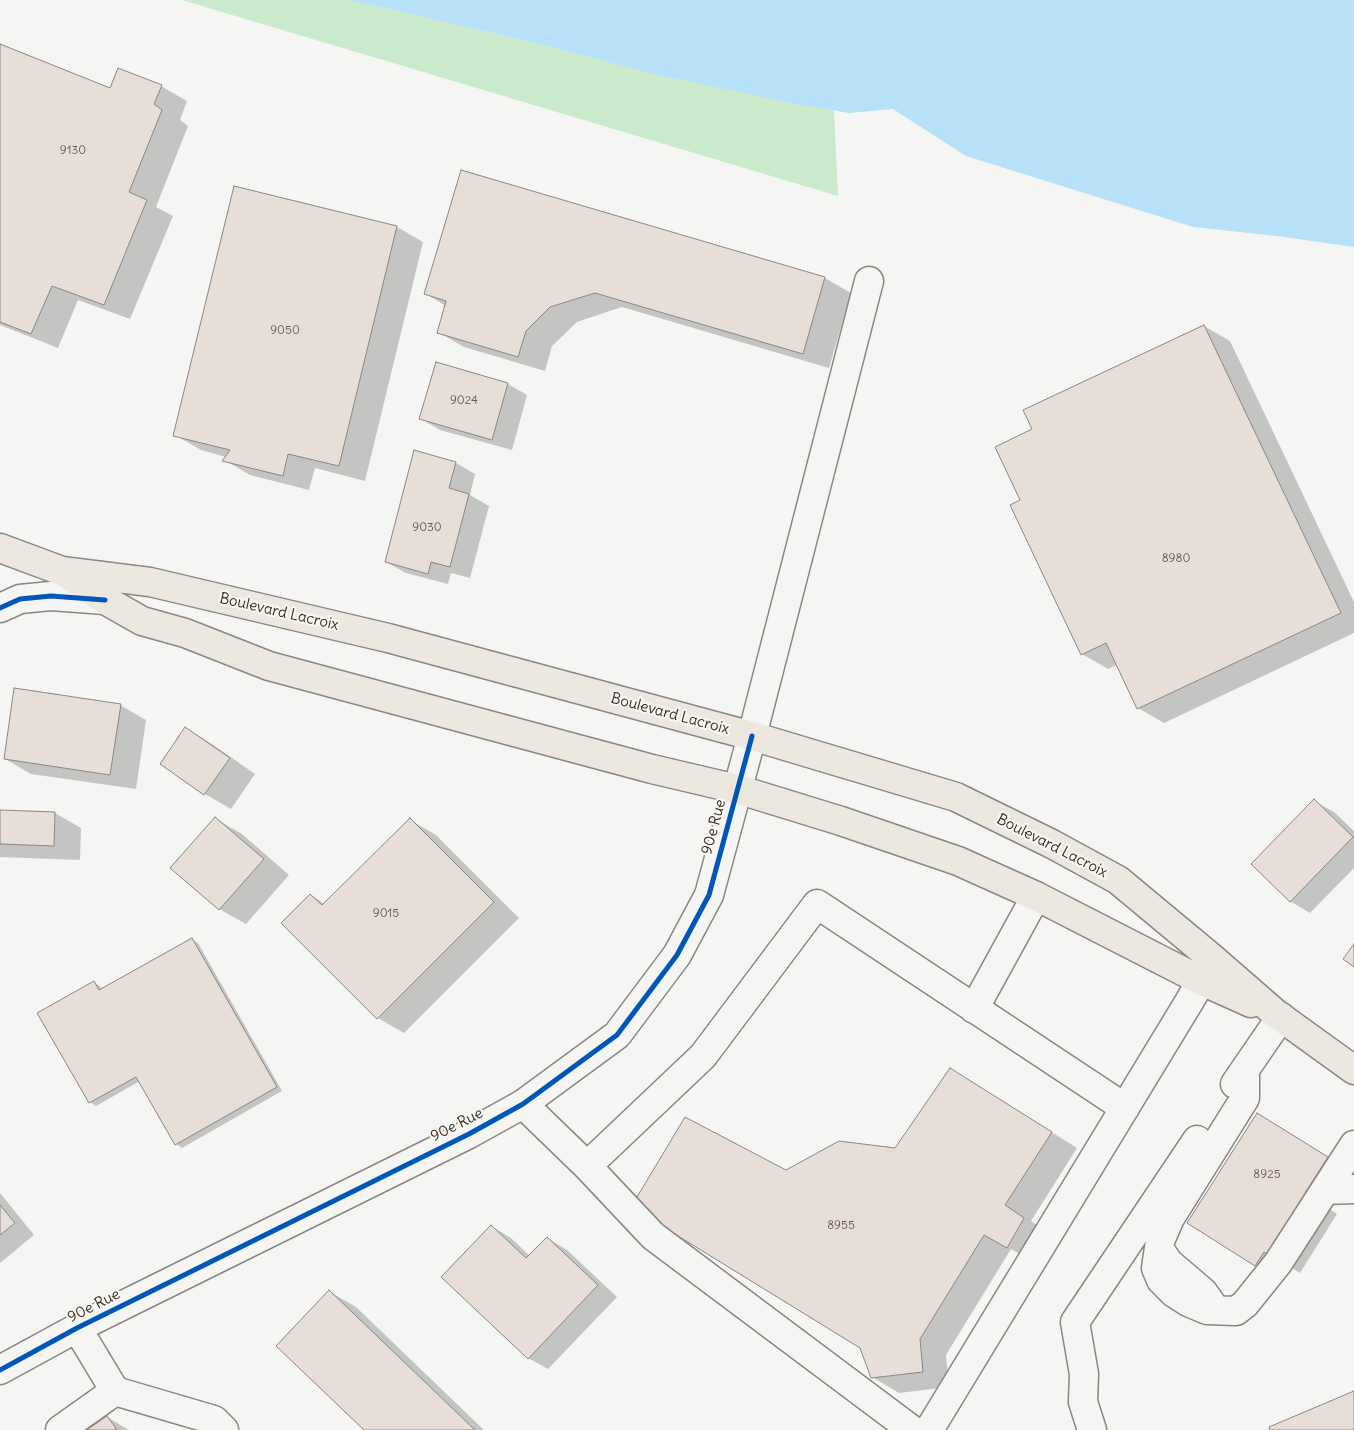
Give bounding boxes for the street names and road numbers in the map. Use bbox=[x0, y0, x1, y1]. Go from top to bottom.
street label: Boulevard Lacroix bbox=[218, 590, 340, 634]
street label: Boulevard Lacroix bbox=[609, 690, 731, 738]
street label: 90e Rue bbox=[698, 797, 730, 857]
street label: Boulevard Lacroix bbox=[994, 810, 1110, 882]
street label: 90e Rue bbox=[428, 1104, 486, 1146]
street label: 90e Rue bbox=[65, 1285, 123, 1327]

